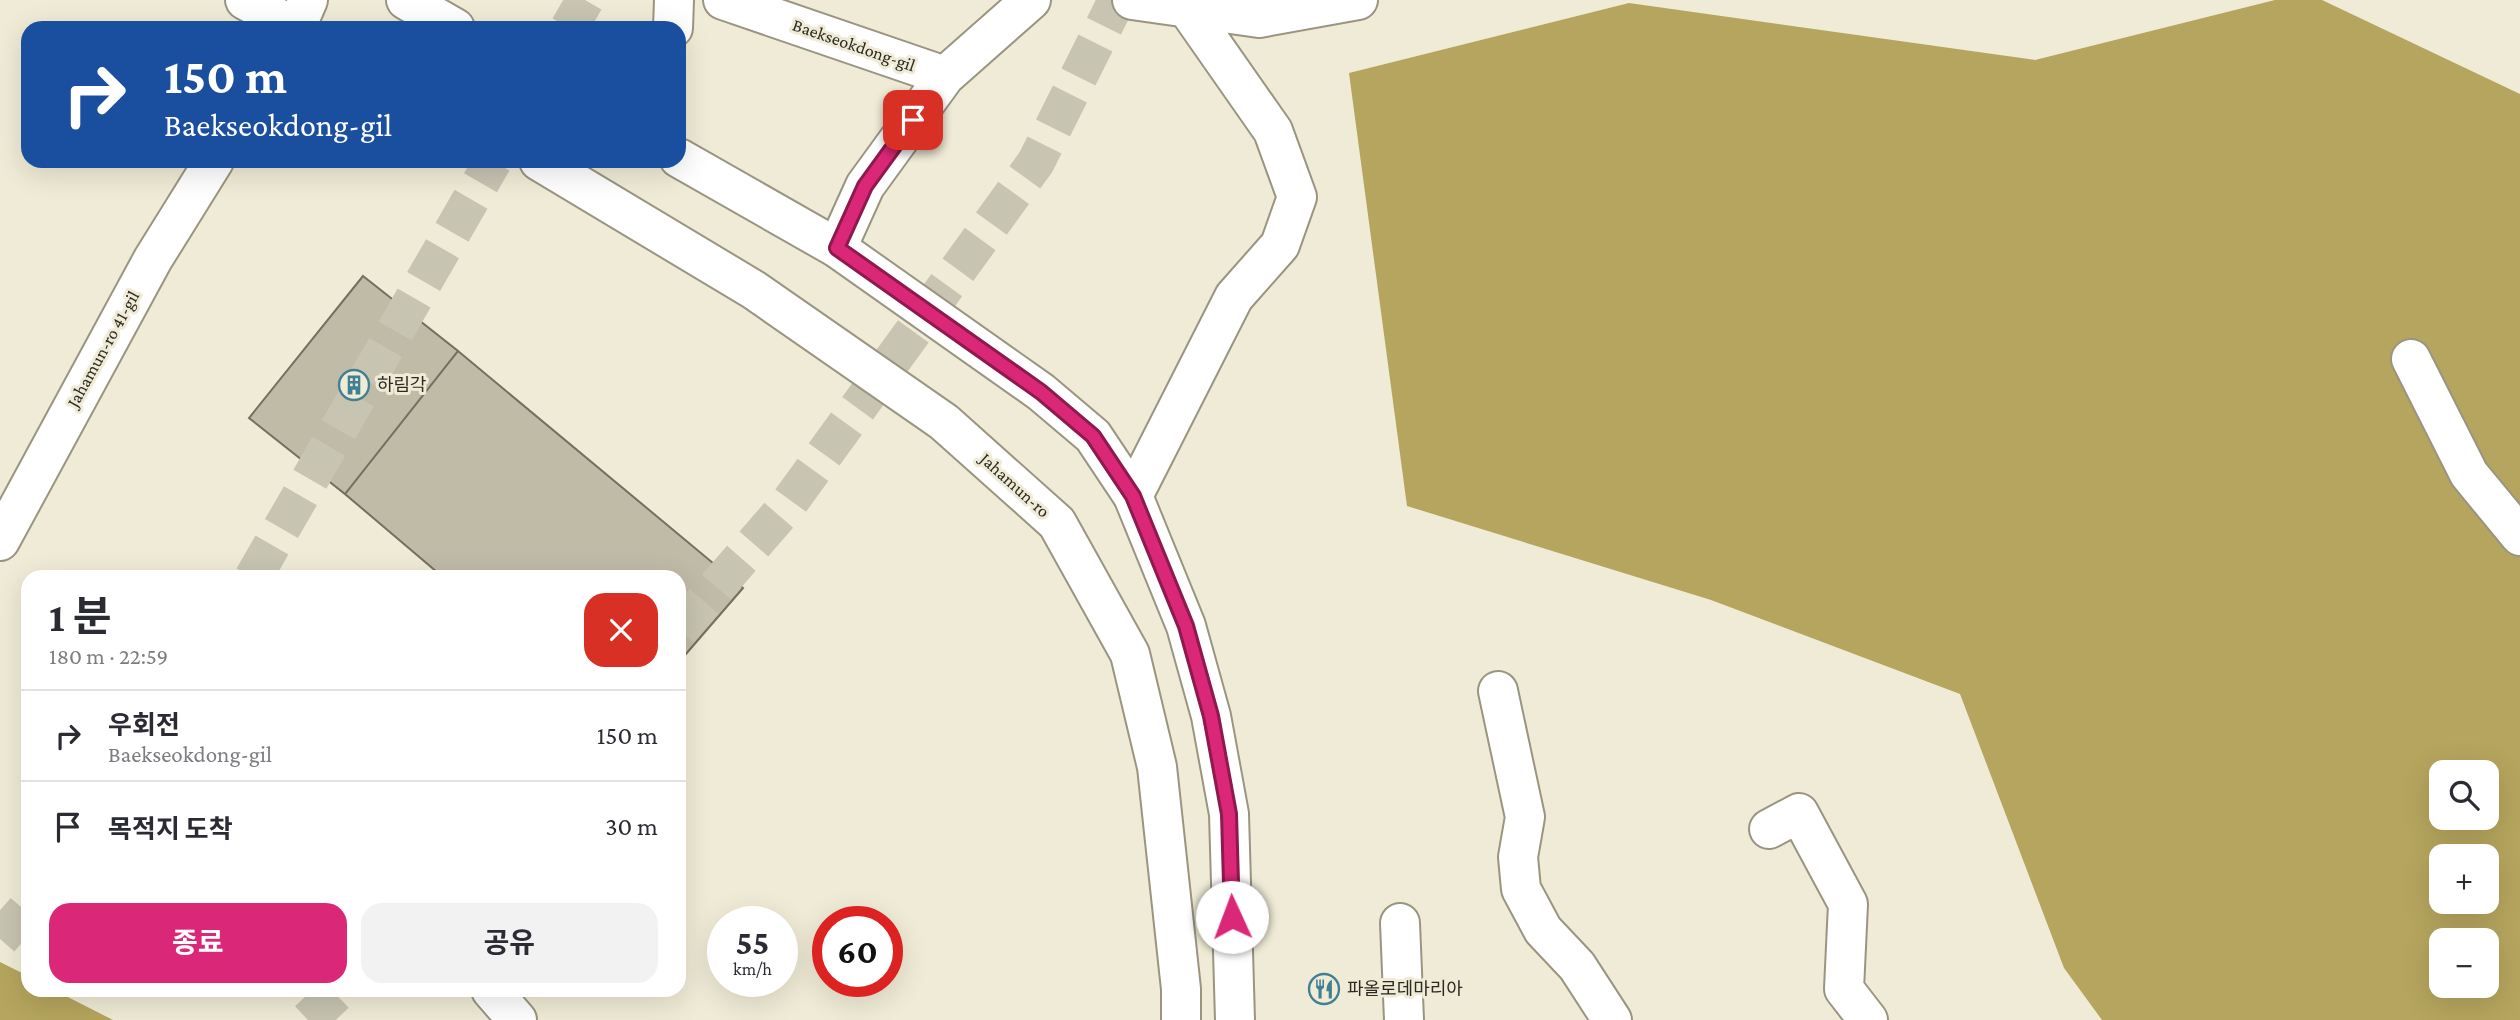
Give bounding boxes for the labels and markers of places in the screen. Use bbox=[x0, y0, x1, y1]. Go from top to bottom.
pin bbox=[883, 90, 943, 150]
building icon: 하림각 bbox=[337, 368, 371, 402]
place label: 하림각 bbox=[377, 375, 427, 395]
restaurant icon: 파올로데마리아 bbox=[1307, 972, 1341, 1006]
place label: 파올로데마리아 bbox=[1347, 979, 1463, 999]

